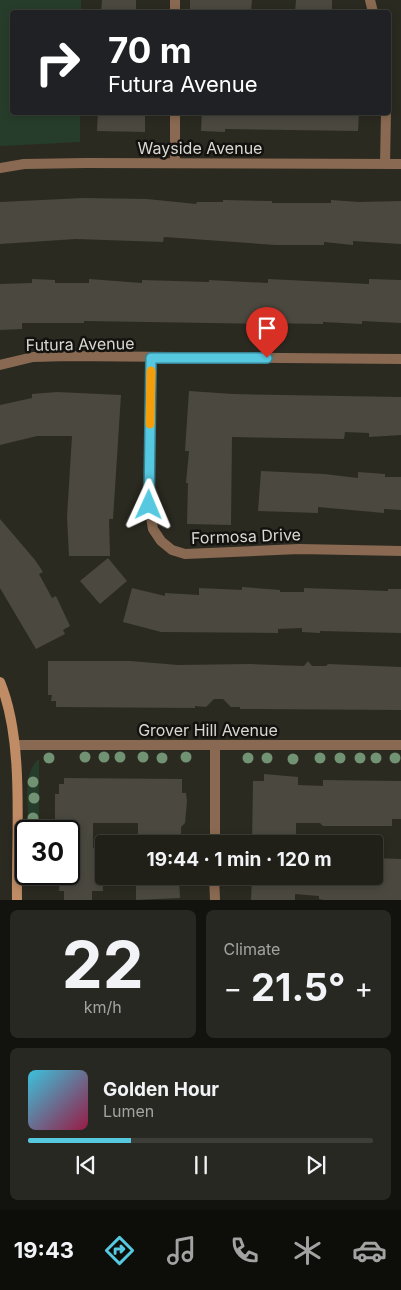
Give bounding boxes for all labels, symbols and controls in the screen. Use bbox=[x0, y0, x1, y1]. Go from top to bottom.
text: 70 m bbox=[108, 29, 192, 71]
icon: right bbox=[25, 30, 90, 95]
text: Futura Avenue bbox=[108, 71, 258, 97]
street label: Wayside Avenue bbox=[138, 138, 262, 158]
pin bbox=[246, 307, 288, 358]
icon: arrive bbox=[253, 314, 281, 342]
street label: Futura Avenue bbox=[25, 333, 135, 355]
position arrow bbox=[122, 478, 174, 530]
street label: Formosa Drive bbox=[191, 524, 301, 548]
street label: Grover Hill Avenue bbox=[138, 720, 278, 740]
speed limit sign: 30 bbox=[15, 820, 80, 885]
text: 19:44 · 1 min · 120 m bbox=[146, 848, 332, 871]
text: 22 bbox=[62, 925, 144, 1004]
text: Climate bbox=[224, 939, 280, 959]
text: 21.5° bbox=[251, 964, 345, 1010]
text: − bbox=[224, 971, 242, 1005]
text: + bbox=[354, 971, 373, 1005]
text: km/h bbox=[84, 997, 122, 1017]
text: Golden Hour bbox=[103, 1078, 219, 1101]
text: Lumen bbox=[103, 1101, 154, 1121]
icon: previous bbox=[72, 1151, 100, 1179]
icon: pause bbox=[187, 1151, 215, 1179]
icon: next bbox=[302, 1151, 330, 1179]
icon: directions bbox=[102, 1233, 137, 1268]
icon: music bbox=[164, 1233, 199, 1268]
icon: phone bbox=[227, 1233, 262, 1268]
icon: climate bbox=[290, 1233, 325, 1268]
icon: car bbox=[352, 1233, 387, 1268]
text: 19:43 bbox=[14, 1237, 74, 1263]

